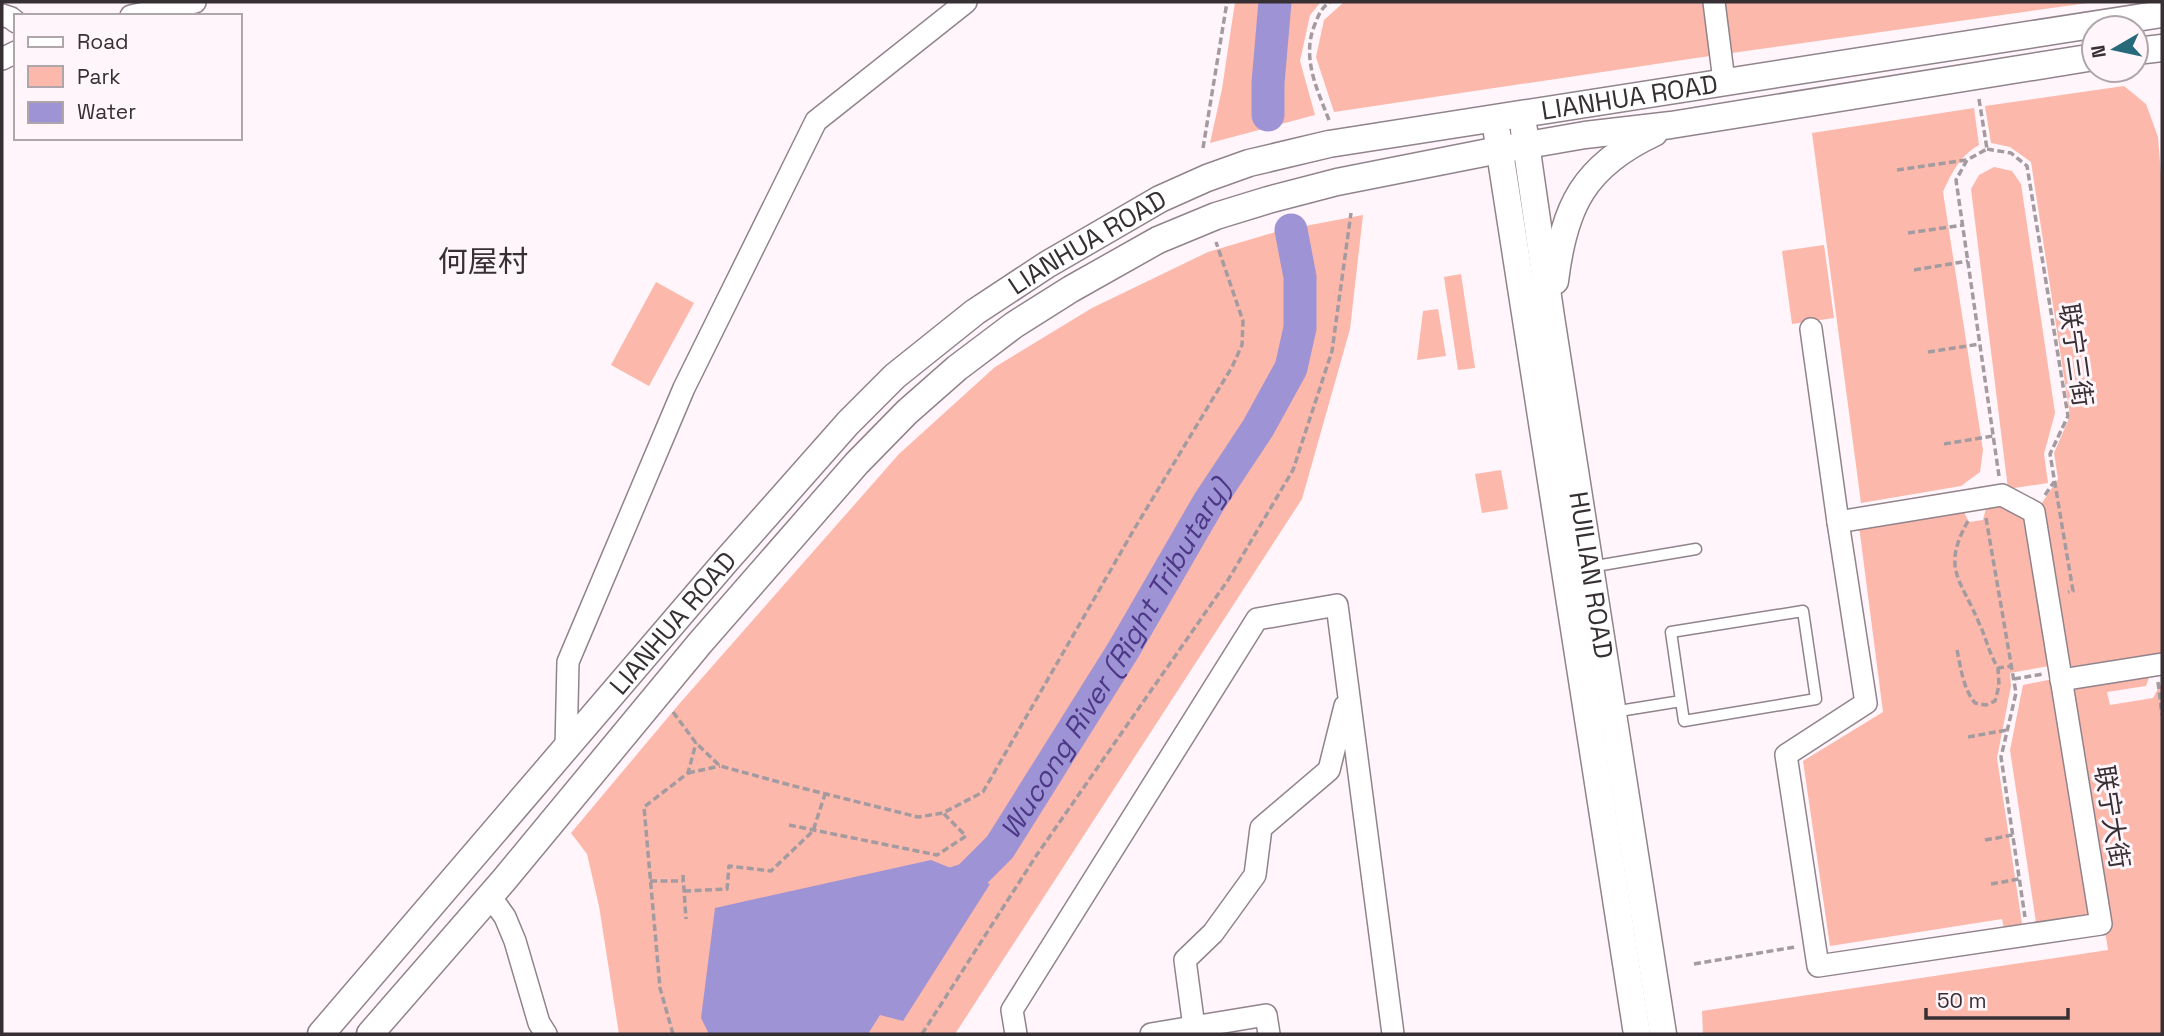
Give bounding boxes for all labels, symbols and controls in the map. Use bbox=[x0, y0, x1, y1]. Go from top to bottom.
legend bbox=[14, 14, 242, 140]
north arrow bbox=[2080, 14, 2150, 84]
text: Road bbox=[77, 28, 129, 55]
text: N bbox=[2085, 43, 2112, 60]
text: Park bbox=[77, 63, 121, 90]
street label: LIANHUA ROAD bbox=[1539, 67, 1720, 128]
text: Water bbox=[77, 98, 136, 125]
street label: LIANHUA ROAD bbox=[1002, 182, 1172, 303]
district label: 何屋村 bbox=[438, 242, 528, 281]
street label: 联宁三街 bbox=[2052, 301, 2100, 409]
water label: Wucong River (Right Tributary) bbox=[992, 469, 1239, 845]
street label: HUILIAN ROAD bbox=[1561, 489, 1621, 661]
street label: LIANHUA ROAD bbox=[602, 544, 744, 702]
street label: 联宁大街 bbox=[2087, 763, 2137, 871]
scale bar bbox=[1926, 976, 2068, 1020]
text: 50 m bbox=[1937, 987, 1987, 1014]

